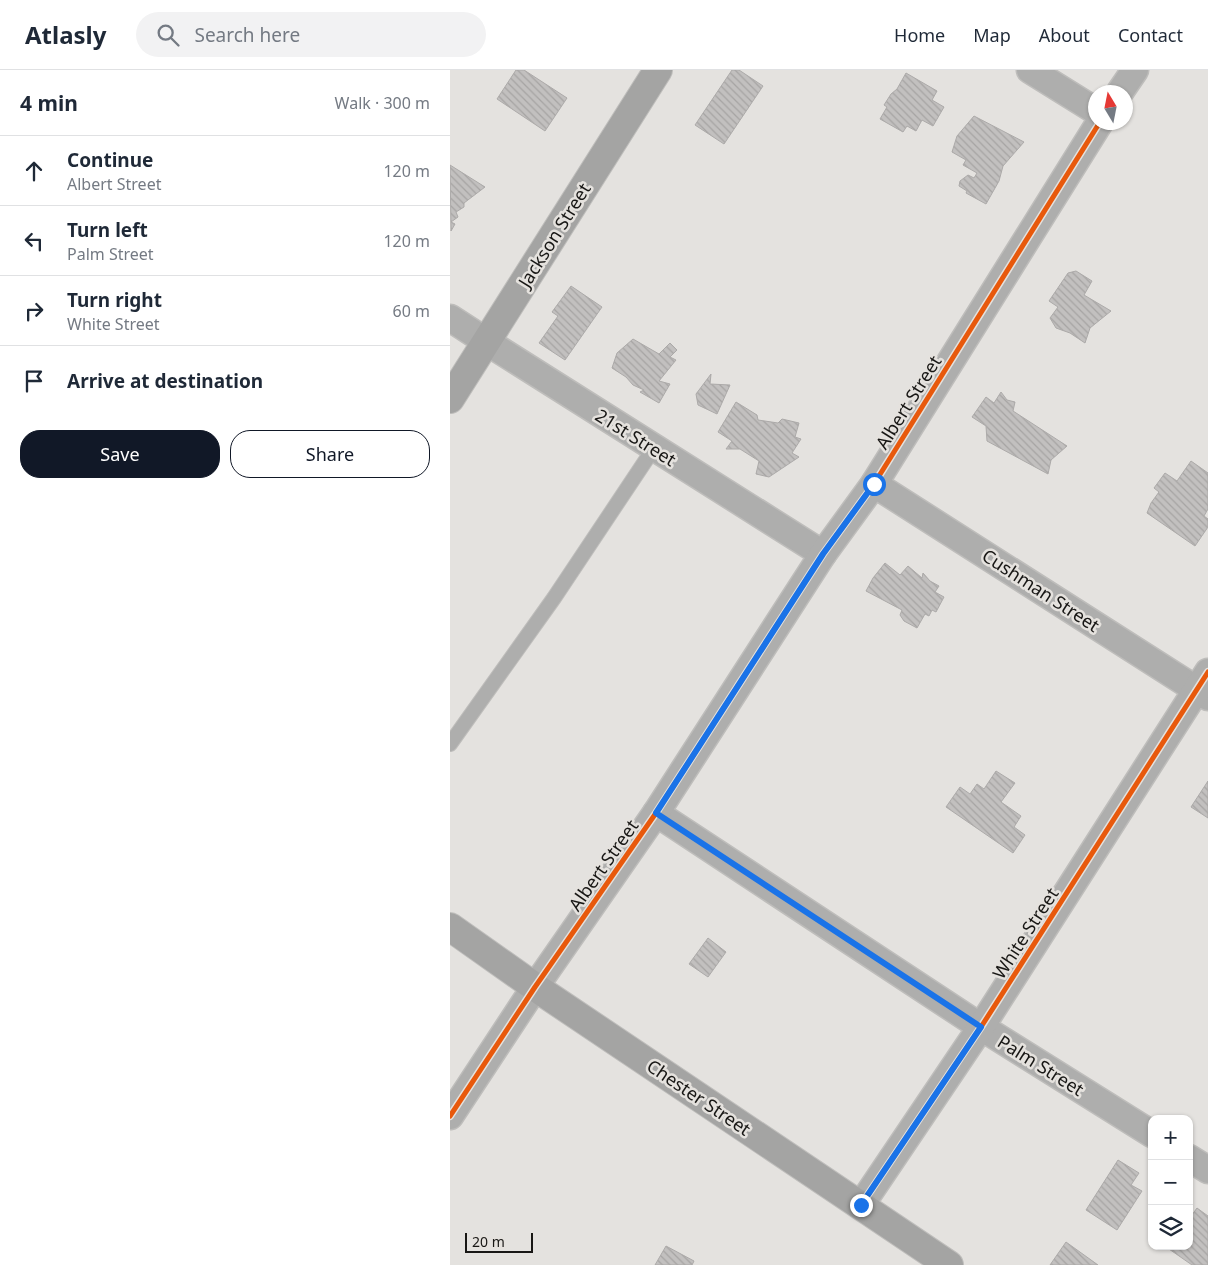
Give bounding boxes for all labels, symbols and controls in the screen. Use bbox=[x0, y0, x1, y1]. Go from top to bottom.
search box bbox=[136, 12, 486, 57]
text: Atlasly bbox=[25, 18, 106, 51]
icon: search bbox=[154, 21, 182, 49]
text: Search here bbox=[194, 22, 300, 48]
text: Home bbox=[894, 23, 945, 47]
text: Map bbox=[973, 23, 1011, 47]
text: About bbox=[1039, 23, 1090, 47]
text: Contact bbox=[1118, 23, 1183, 47]
north arrow bbox=[1088, 85, 1133, 130]
text: 4 min bbox=[20, 89, 78, 117]
text: Walk · 300 m bbox=[335, 92, 430, 114]
text: Continue bbox=[67, 147, 153, 173]
icon: ahead bbox=[20, 157, 48, 185]
text: 120 m bbox=[383, 160, 430, 182]
text: Albert Street bbox=[67, 173, 161, 195]
street label: Jackson Street bbox=[511, 178, 596, 293]
text: Turn left bbox=[67, 217, 148, 243]
icon: left bbox=[20, 227, 48, 255]
text: 120 m bbox=[383, 230, 430, 252]
text: Palm Street bbox=[67, 243, 154, 265]
text: Turn right bbox=[67, 287, 162, 313]
icon: right bbox=[20, 297, 48, 325]
text: 60 m bbox=[393, 300, 430, 322]
text: White Street bbox=[67, 313, 160, 335]
street label: Albert Street bbox=[870, 350, 947, 453]
icon: arrive bbox=[20, 367, 48, 395]
text: Arrive at destination bbox=[67, 368, 263, 394]
street label: 21st Street bbox=[591, 403, 681, 471]
button: Save bbox=[20, 430, 220, 478]
button: Share bbox=[230, 430, 430, 478]
route start bbox=[863, 473, 886, 496]
street label: Cushman Street bbox=[978, 543, 1105, 637]
street label: Albert Street bbox=[563, 814, 644, 915]
street label: White Street bbox=[987, 882, 1064, 983]
street label: Palm Street bbox=[993, 1029, 1089, 1101]
street label: Chester Street bbox=[642, 1053, 756, 1141]
map controls bbox=[1148, 1115, 1193, 1250]
button: + bbox=[1148, 1115, 1193, 1160]
button: − bbox=[1148, 1160, 1193, 1205]
route end bbox=[850, 1194, 873, 1217]
button: layers bbox=[1148, 1205, 1193, 1250]
scale bar bbox=[465, 1230, 532, 1253]
text: 20 m bbox=[472, 1232, 505, 1251]

